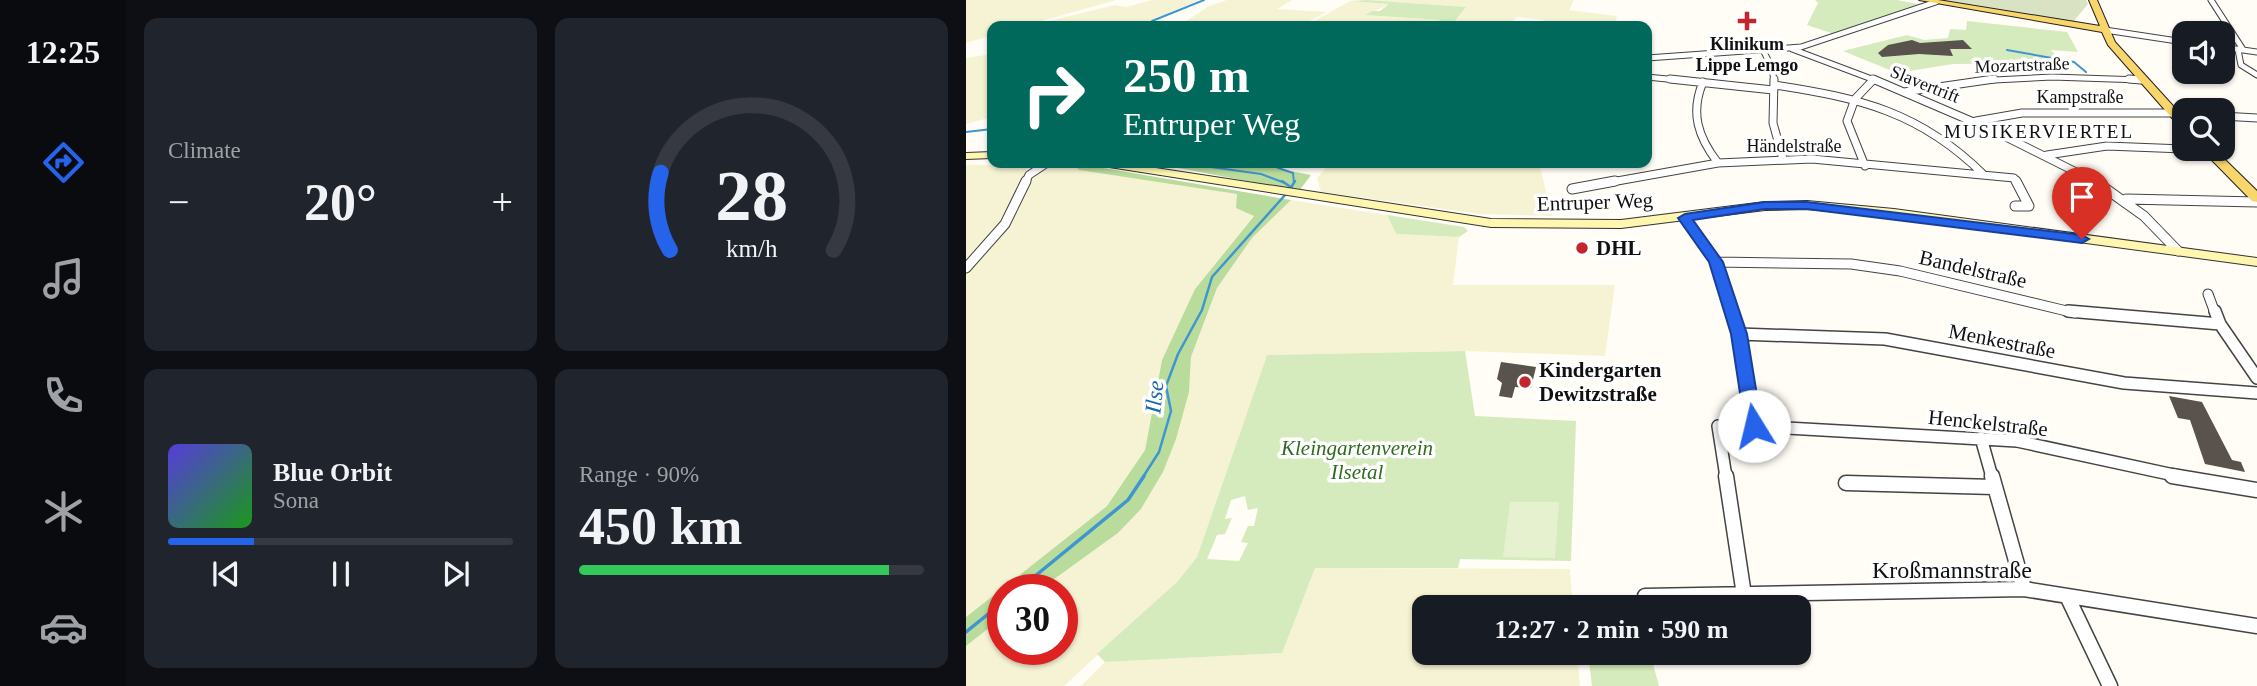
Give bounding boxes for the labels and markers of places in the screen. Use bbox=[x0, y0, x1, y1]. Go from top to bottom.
marker: Klinikum Lippe Lemgo bbox=[1737, 11, 1757, 31]
place label: Klinikum Lippe Lemgo bbox=[1696, 34, 1798, 75]
pin bbox=[2052, 167, 2112, 239]
place label: DHL bbox=[1596, 236, 1642, 260]
marker: DHL bbox=[1574, 240, 1590, 256]
place label: Kindergarten Dewitzstraße bbox=[1539, 358, 1662, 406]
marker: Kindergarten Dewitzstraße bbox=[1517, 374, 1533, 390]

